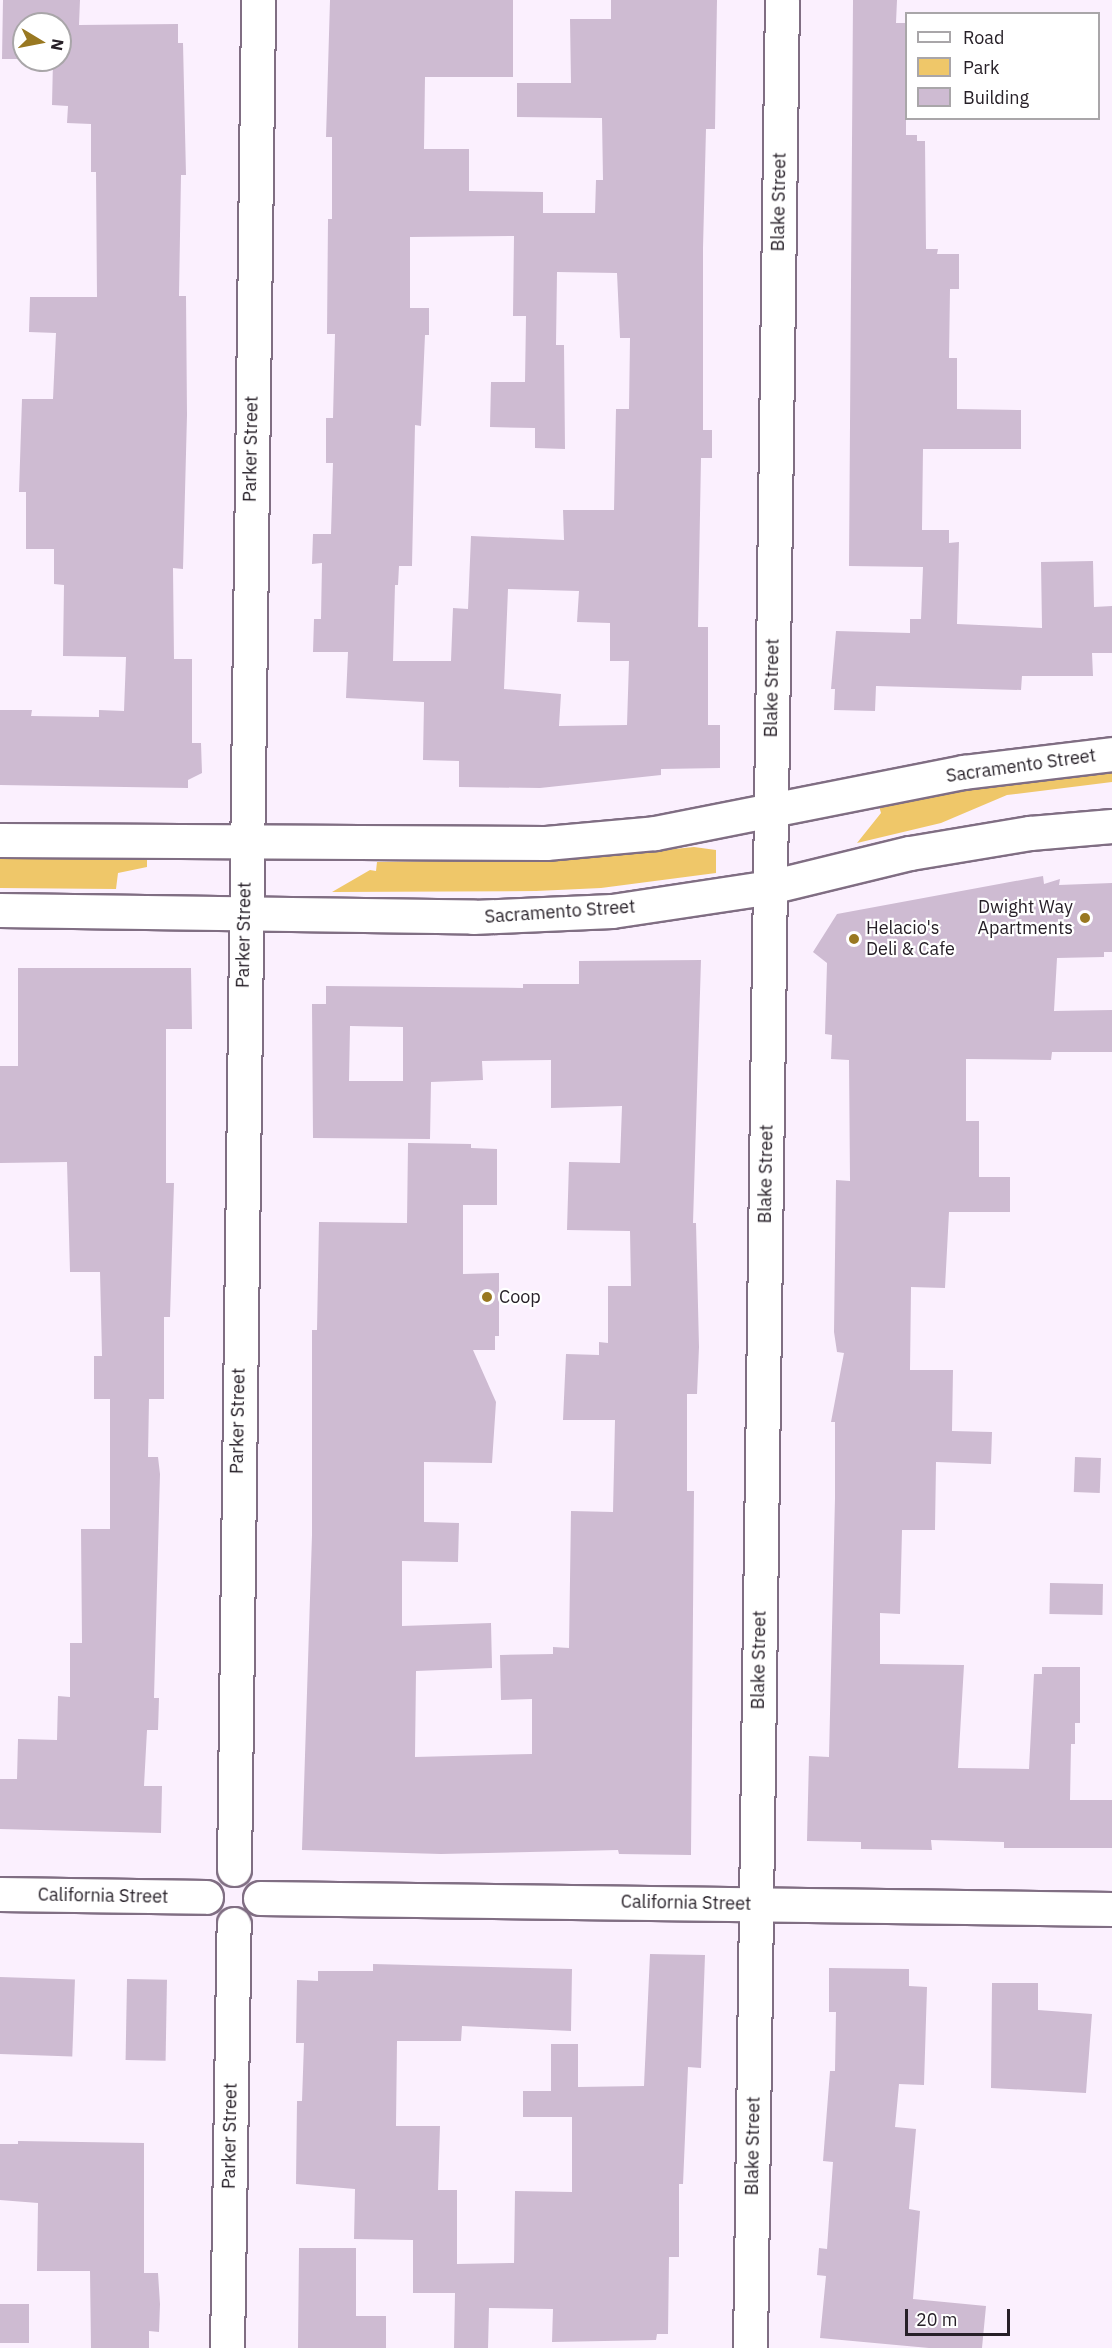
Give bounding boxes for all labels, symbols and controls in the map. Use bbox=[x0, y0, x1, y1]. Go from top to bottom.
north arrow bbox=[12, 12, 72, 72]
legend bbox=[905, 12, 1100, 120]
text: Road bbox=[963, 26, 1004, 49]
text: N bbox=[47, 37, 69, 52]
text: Park bbox=[963, 56, 999, 79]
text: Building bbox=[963, 86, 1029, 109]
street label: Blake Street bbox=[767, 152, 791, 252]
street label: Parker Street bbox=[239, 396, 263, 502]
street label: Blake Street bbox=[760, 638, 784, 738]
street label: Sacramento Street bbox=[945, 745, 1097, 787]
street label: Parker Street bbox=[232, 882, 256, 988]
street label: Sacramento Street bbox=[484, 896, 636, 928]
place label: Dwight Way Apartments bbox=[978, 897, 1073, 940]
marker: Dwight Way Apartments bbox=[1078, 911, 1092, 925]
place label: Helacio's Deli & Cafe bbox=[866, 918, 955, 960]
marker: Helacio's Deli & Cafe bbox=[847, 932, 861, 946]
street label: Blake Street bbox=[754, 1124, 778, 1224]
place label: Coop bbox=[499, 1286, 541, 1308]
marker: Coop bbox=[480, 1290, 494, 1304]
street label: Parker Street bbox=[226, 1368, 250, 1474]
street label: Blake Street bbox=[747, 1610, 771, 1710]
street label: California Street bbox=[38, 1884, 168, 1908]
street label: California Street bbox=[621, 1891, 751, 1915]
street label: Parker Street bbox=[218, 2083, 242, 2189]
street label: Blake Street bbox=[741, 2096, 765, 2196]
scale bar bbox=[908, 2297, 1013, 2335]
text: 20 m bbox=[916, 2308, 958, 2331]

